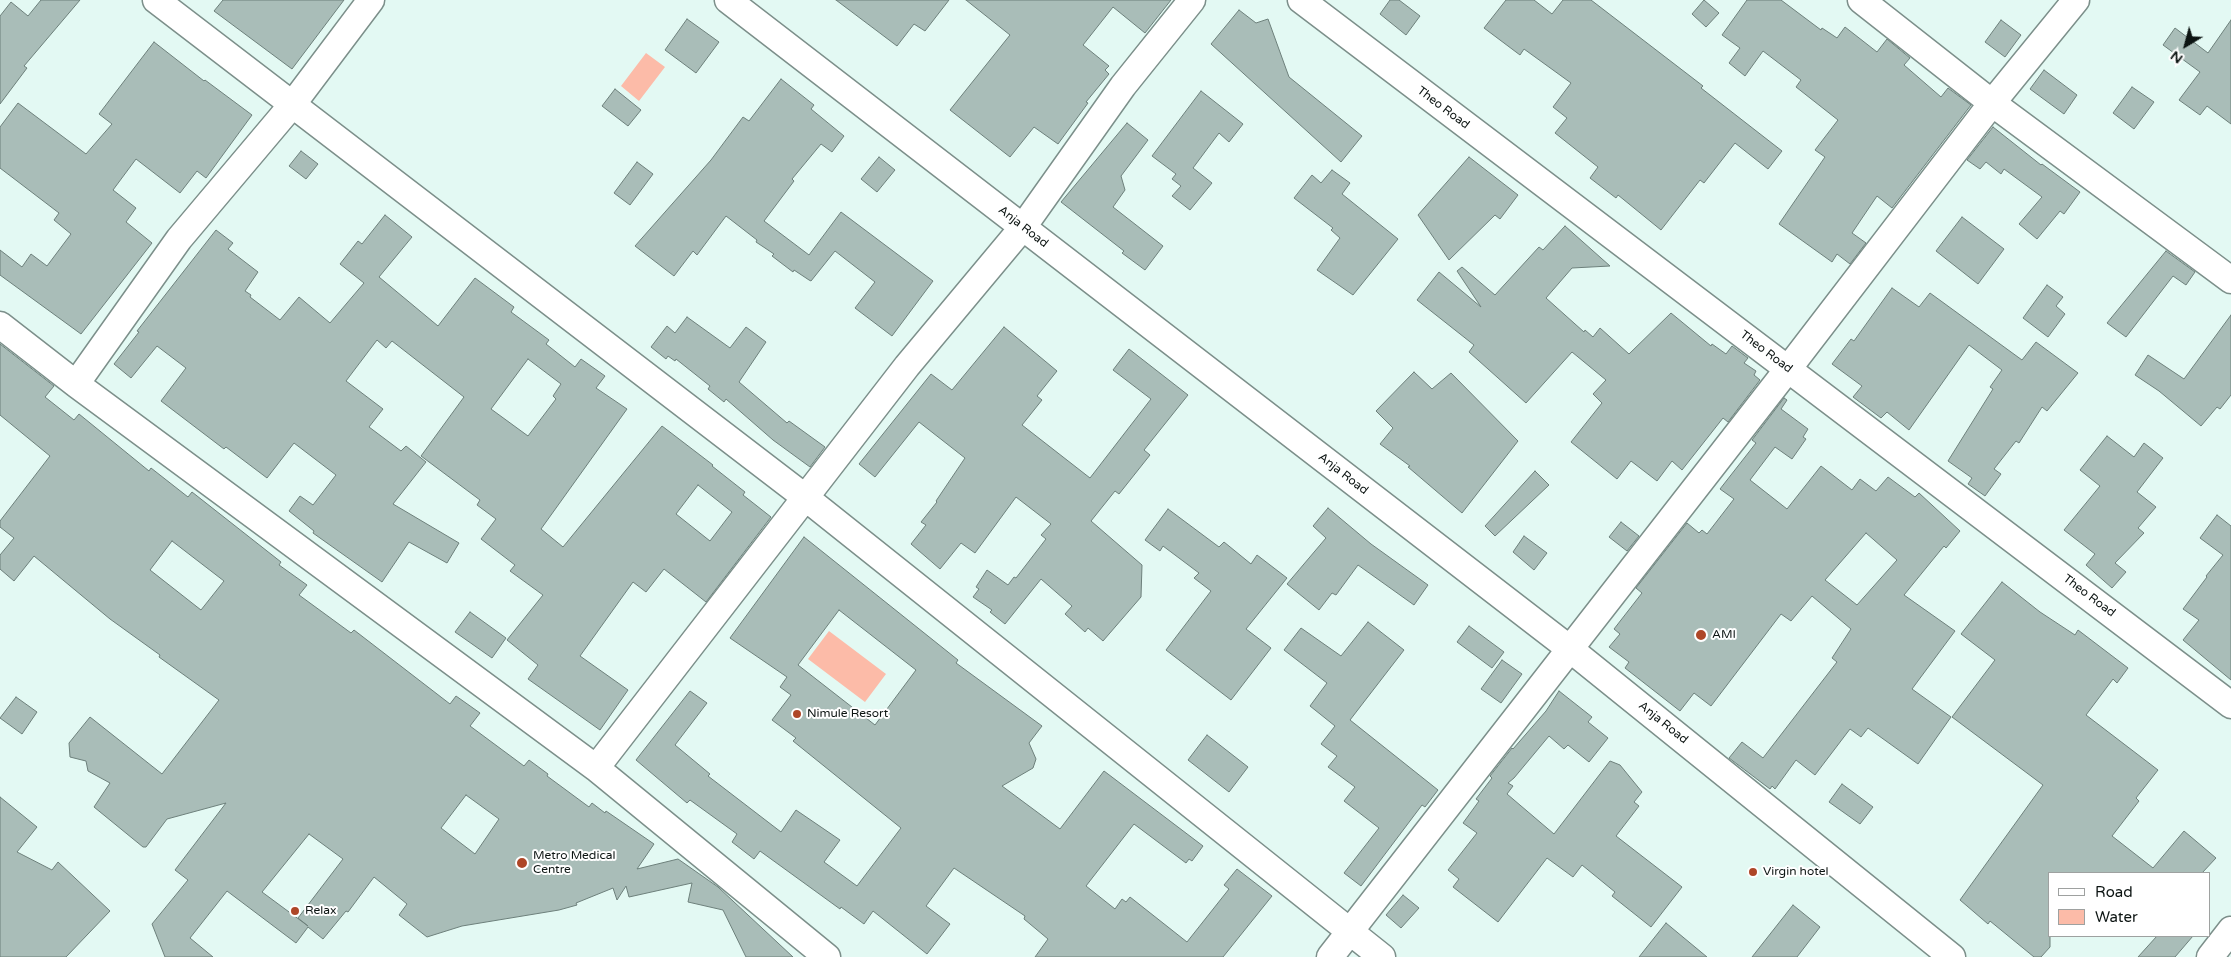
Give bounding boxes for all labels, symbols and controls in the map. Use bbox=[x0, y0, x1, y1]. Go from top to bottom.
north arrow bbox=[2161, 20, 2211, 70]
text: N bbox=[2167, 47, 2186, 68]
street label: Theo Road bbox=[1414, 84, 1472, 132]
street label: Anja Road bbox=[995, 203, 1051, 251]
street label: Theo Road bbox=[1737, 328, 1795, 376]
street label: Anja Road bbox=[1315, 450, 1371, 498]
street label: Theo Road bbox=[2060, 572, 2118, 620]
marker: AMI bbox=[1694, 628, 1708, 642]
place label: AMI bbox=[1712, 628, 1736, 642]
street label: Anja Road bbox=[1635, 699, 1691, 747]
place label: Nimule Resort bbox=[807, 707, 888, 721]
marker: Nimule Resort bbox=[791, 708, 803, 720]
place label: Metro Medical Centre bbox=[533, 849, 616, 877]
marker: Metro Medical Centre bbox=[515, 856, 529, 870]
place label: Virgin hotel bbox=[1763, 865, 1828, 879]
marker: Virgin hotel bbox=[1747, 866, 1759, 878]
legend bbox=[2048, 872, 2211, 937]
text: Road bbox=[2095, 883, 2133, 901]
place label: Relax bbox=[305, 904, 337, 918]
marker: Relax bbox=[289, 905, 301, 917]
text: Water bbox=[2095, 908, 2138, 926]

